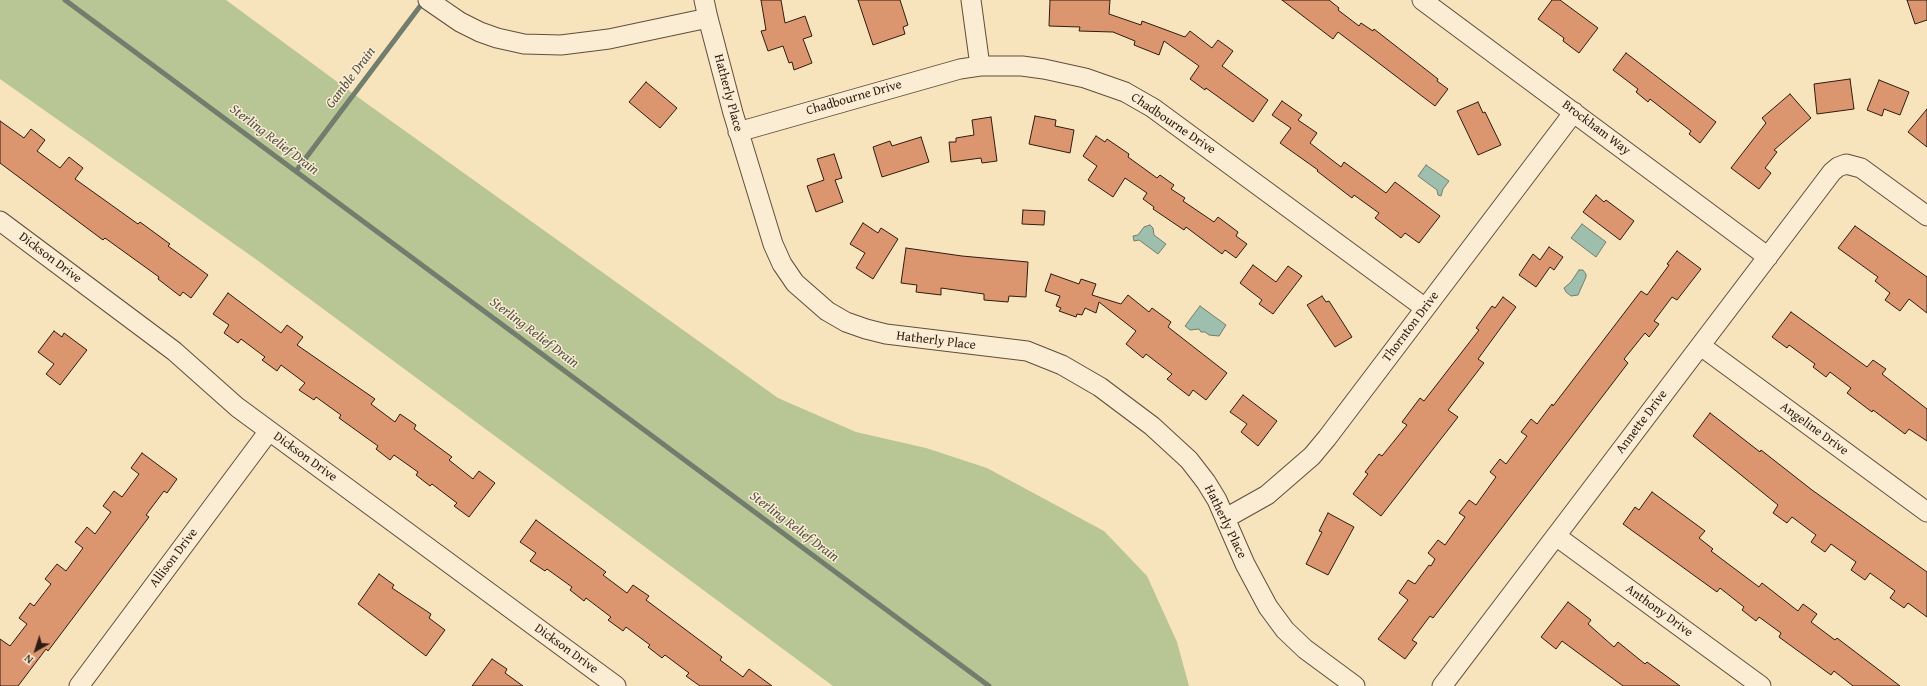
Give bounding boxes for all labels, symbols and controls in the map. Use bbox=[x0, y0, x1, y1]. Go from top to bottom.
water label: Gamble Drain bbox=[322, 44, 380, 112]
street label: Hatherly Place bbox=[710, 52, 746, 134]
street label: Chadbourne Drive bbox=[804, 77, 904, 119]
street label: Chadbourne Drive bbox=[1128, 90, 1218, 158]
street label: Brockham Way bbox=[1559, 97, 1633, 159]
water label: Sterling Relief Drain bbox=[226, 101, 322, 179]
street label: Dickson Drive bbox=[15, 229, 85, 287]
street label: Thornton Drive bbox=[1379, 289, 1443, 365]
water label: Sterling Relief Drain bbox=[486, 294, 582, 372]
street label: Hatherly Place bbox=[895, 328, 977, 354]
street label: Annette Drive bbox=[1613, 387, 1671, 457]
street label: Angeline Drive bbox=[1777, 399, 1851, 459]
street label: Dickson Drive bbox=[270, 429, 340, 485]
street label: Hatherly Place bbox=[1201, 483, 1249, 561]
water label: Sterling Relief Drain bbox=[746, 488, 842, 566]
street label: Allison Drive bbox=[147, 525, 201, 591]
street label: Anthony Drive bbox=[1622, 581, 1696, 641]
street label: Dickson Drive bbox=[531, 621, 601, 677]
north arrow bbox=[16, 630, 56, 670]
text: N bbox=[21, 651, 36, 668]

